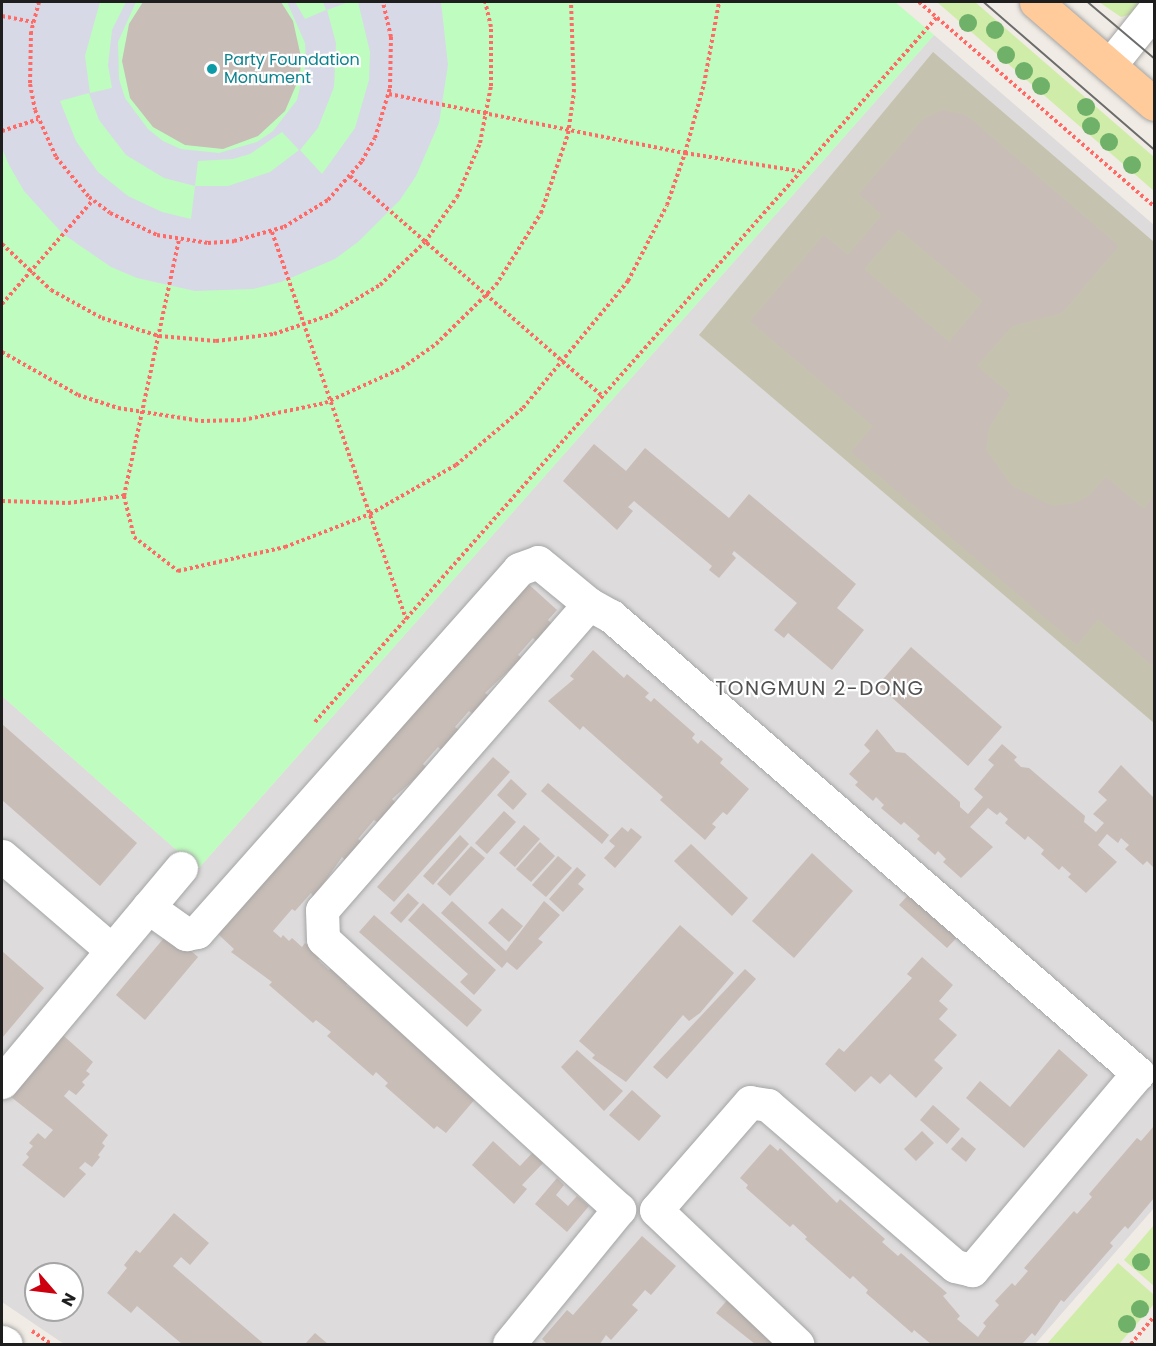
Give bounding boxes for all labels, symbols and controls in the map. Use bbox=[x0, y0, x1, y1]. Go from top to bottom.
place label: Party Foundation Monument bbox=[224, 50, 360, 88]
marker: Party Foundation Monument bbox=[205, 62, 219, 76]
district label: TONGMUN 2-DONG bbox=[715, 676, 925, 700]
north arrow bbox=[24, 1262, 84, 1322]
text: N bbox=[56, 1289, 82, 1310]

